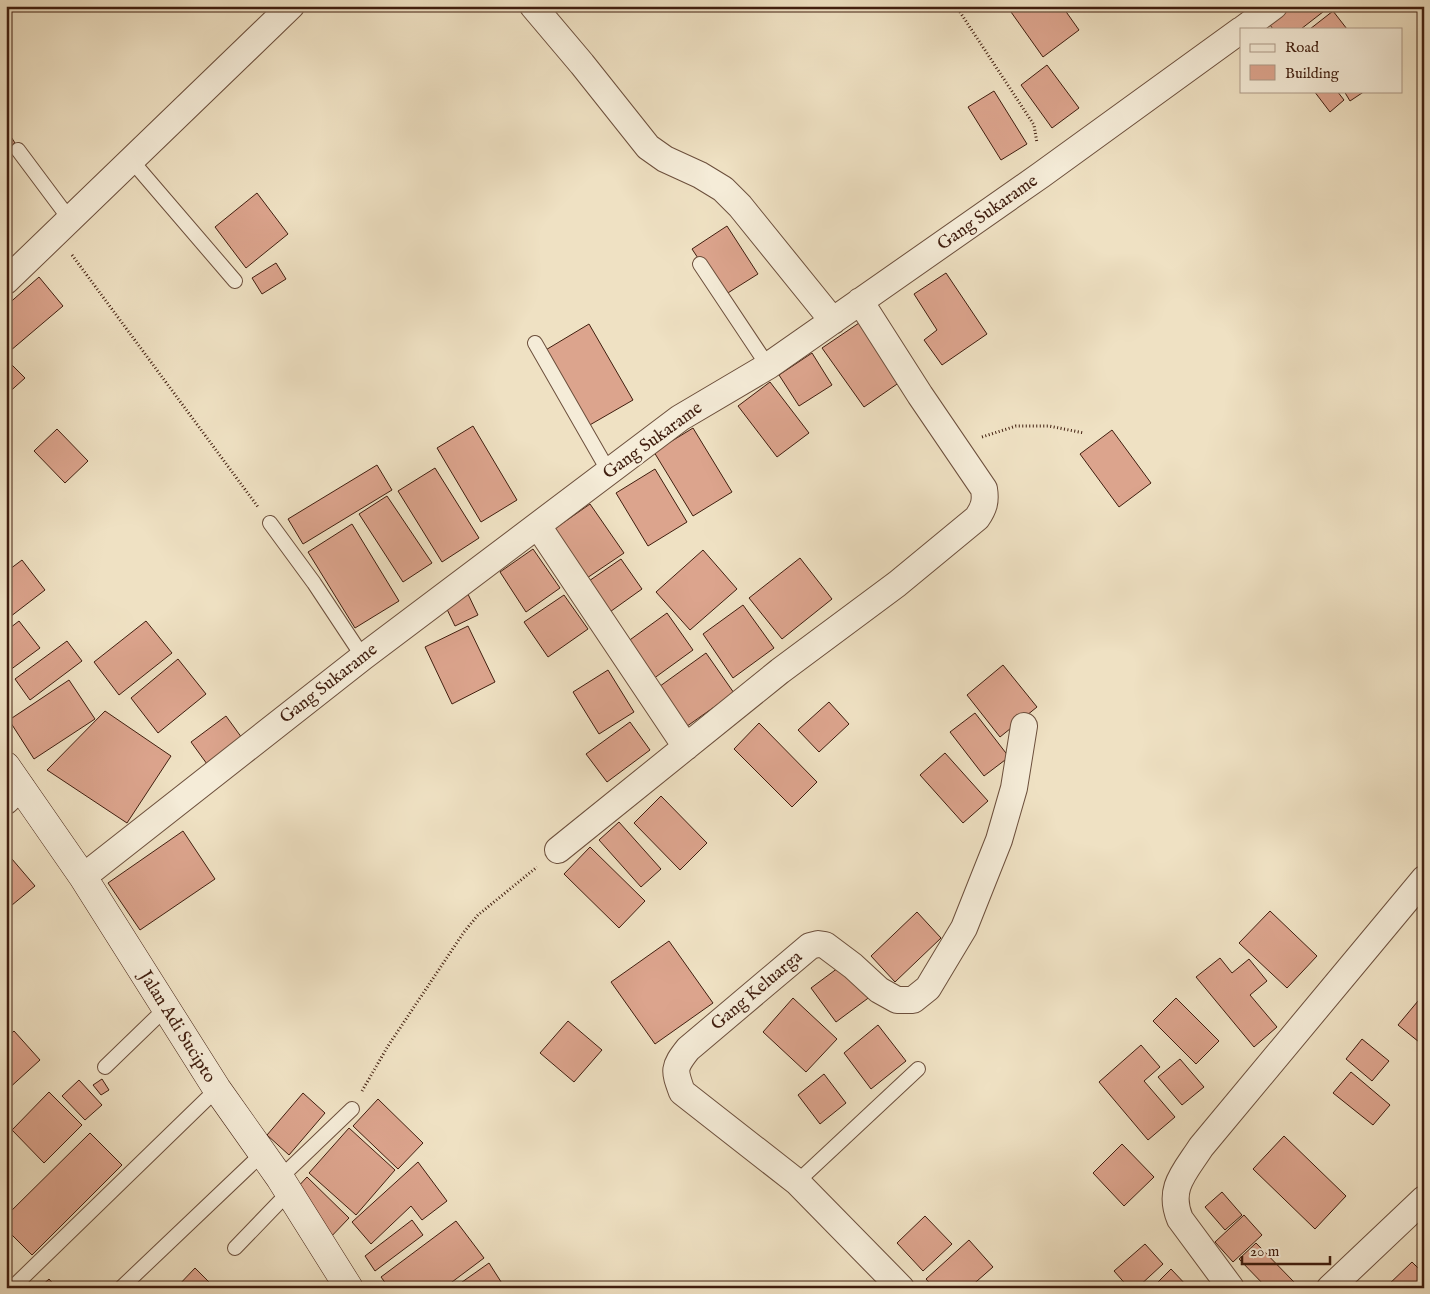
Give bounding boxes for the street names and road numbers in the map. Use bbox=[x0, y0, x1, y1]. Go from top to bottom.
street label: Gang Sukarame bbox=[933, 170, 1043, 256]
street label: Gang Sukarame bbox=[599, 397, 707, 485]
street label: Gang Sukarame bbox=[275, 639, 383, 729]
street label: Gang Keluarga bbox=[706, 946, 808, 1036]
street label: Jalan Adi Sucipto bbox=[132, 965, 221, 1088]

